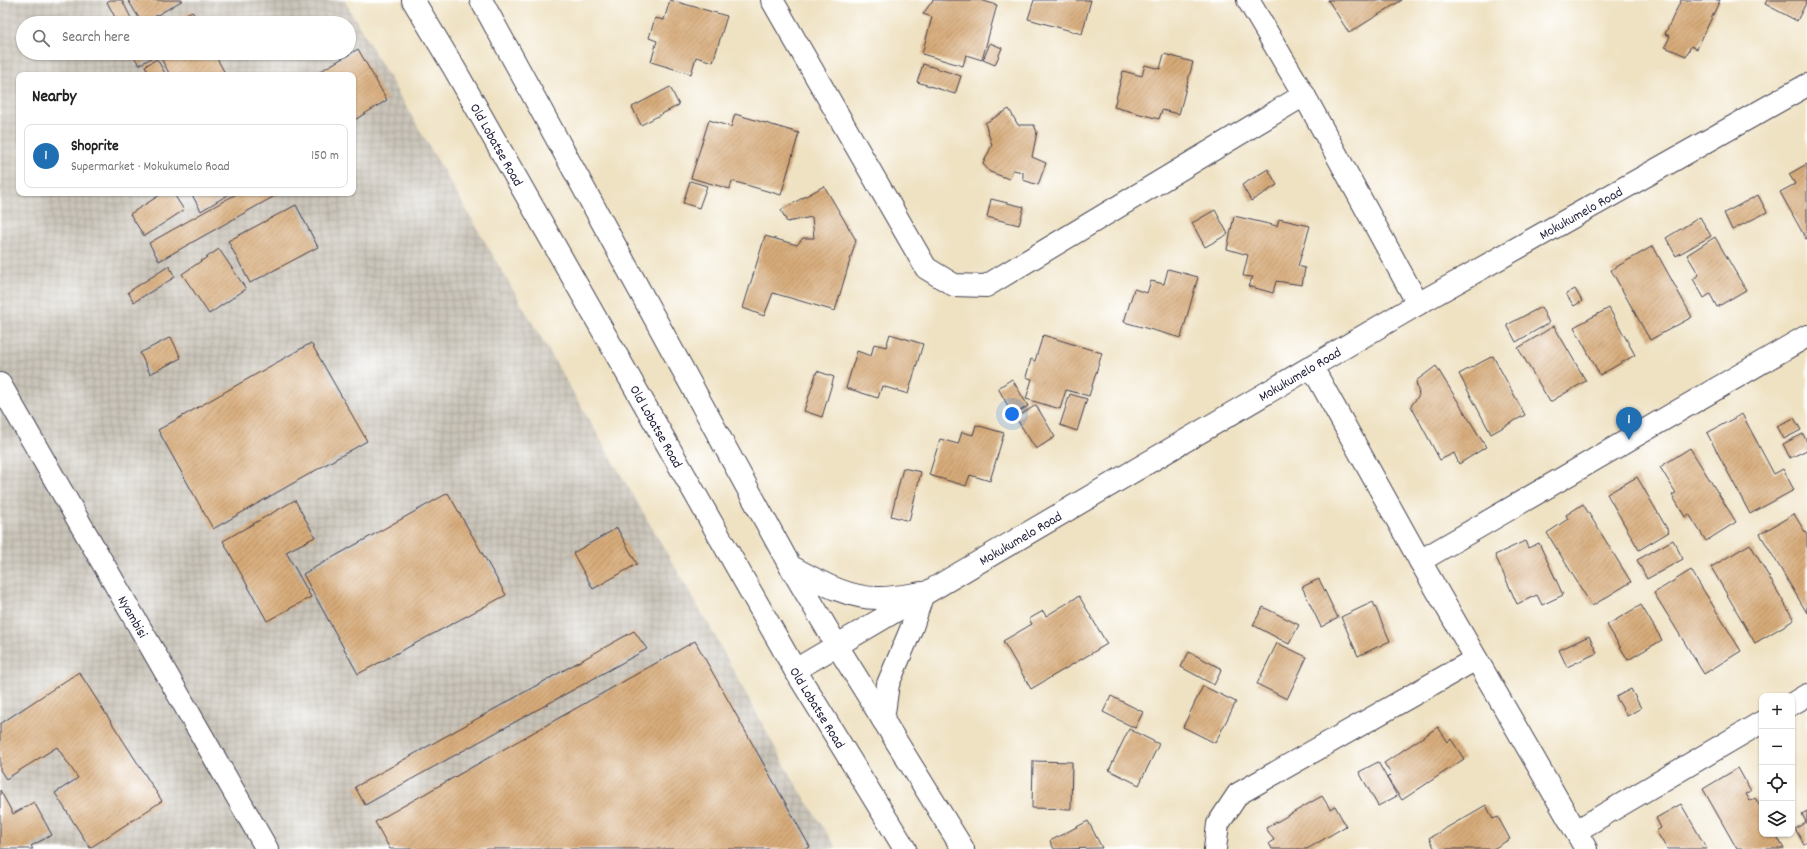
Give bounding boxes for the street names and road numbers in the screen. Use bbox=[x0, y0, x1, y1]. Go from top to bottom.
street label: Old Lobatse Road bbox=[464, 100, 527, 190]
street label: Mokukumelo Road bbox=[1536, 183, 1627, 246]
street label: Mokukumelo Road bbox=[1255, 343, 1346, 408]
street label: Old Lobatse Road bbox=[624, 382, 687, 472]
street label: Mokukumelo Road bbox=[976, 507, 1066, 572]
street label: Nyambisi bbox=[112, 593, 152, 643]
street label: Old Lobatse Road bbox=[783, 664, 849, 753]

